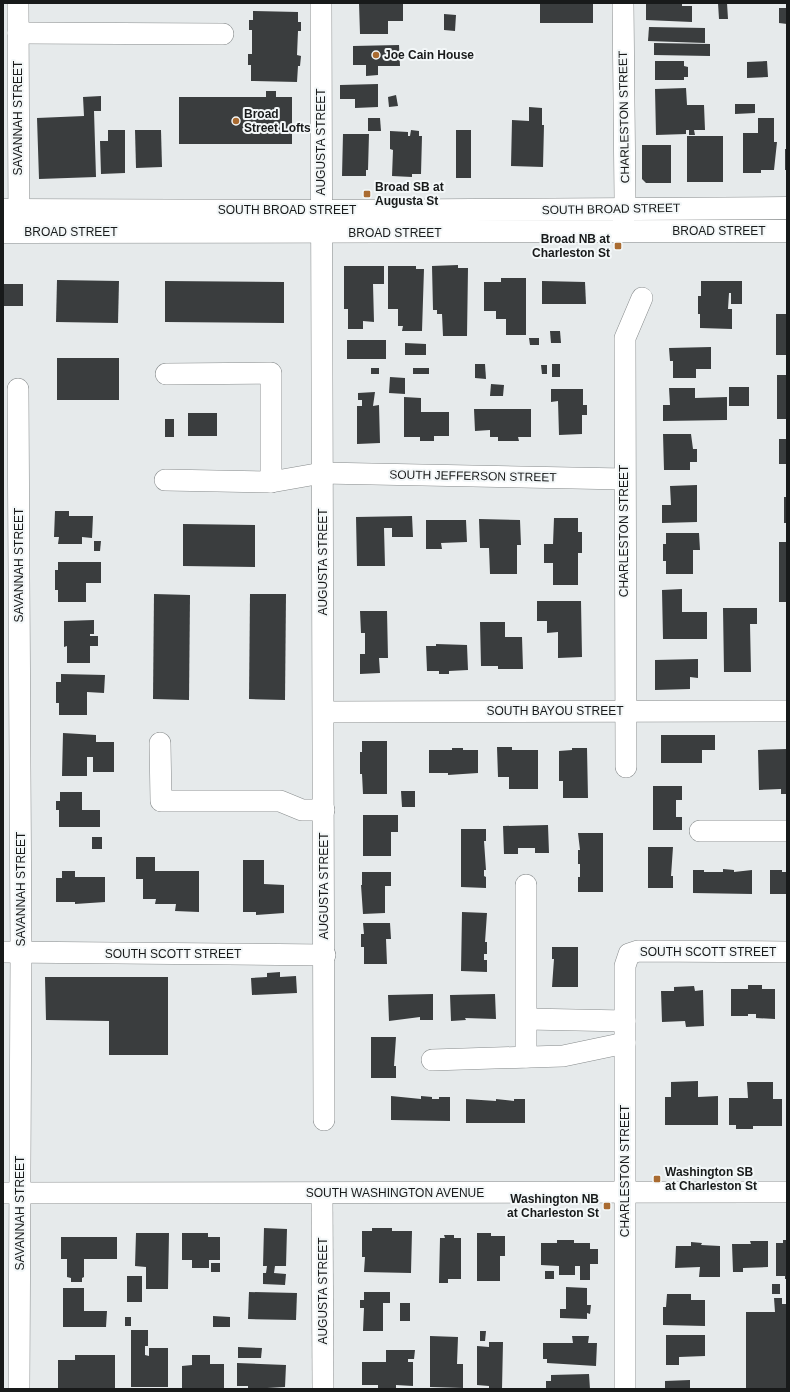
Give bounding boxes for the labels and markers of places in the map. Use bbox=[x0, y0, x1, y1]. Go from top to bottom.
place label: Joe Cain House bbox=[384, 48, 474, 62]
marker: Joe Cain House bbox=[371, 50, 381, 60]
place label: Broad Street Lofts bbox=[244, 107, 311, 135]
marker: Broad Street Lofts bbox=[231, 116, 241, 126]
place label: Broad SB at Augusta St bbox=[375, 180, 444, 208]
marker: Broad SB at Augusta St bbox=[362, 189, 372, 199]
place label: Broad NB at Charleston St bbox=[532, 232, 610, 260]
marker: Broad NB at Charleston St bbox=[613, 241, 623, 251]
place label: Washington SB at Charleston St bbox=[665, 1165, 757, 1193]
marker: Washington SB at Charleston St bbox=[652, 1174, 662, 1184]
place label: Washington NB at Charleston St bbox=[507, 1192, 599, 1220]
marker: Washington NB at Charleston St bbox=[602, 1201, 612, 1211]

